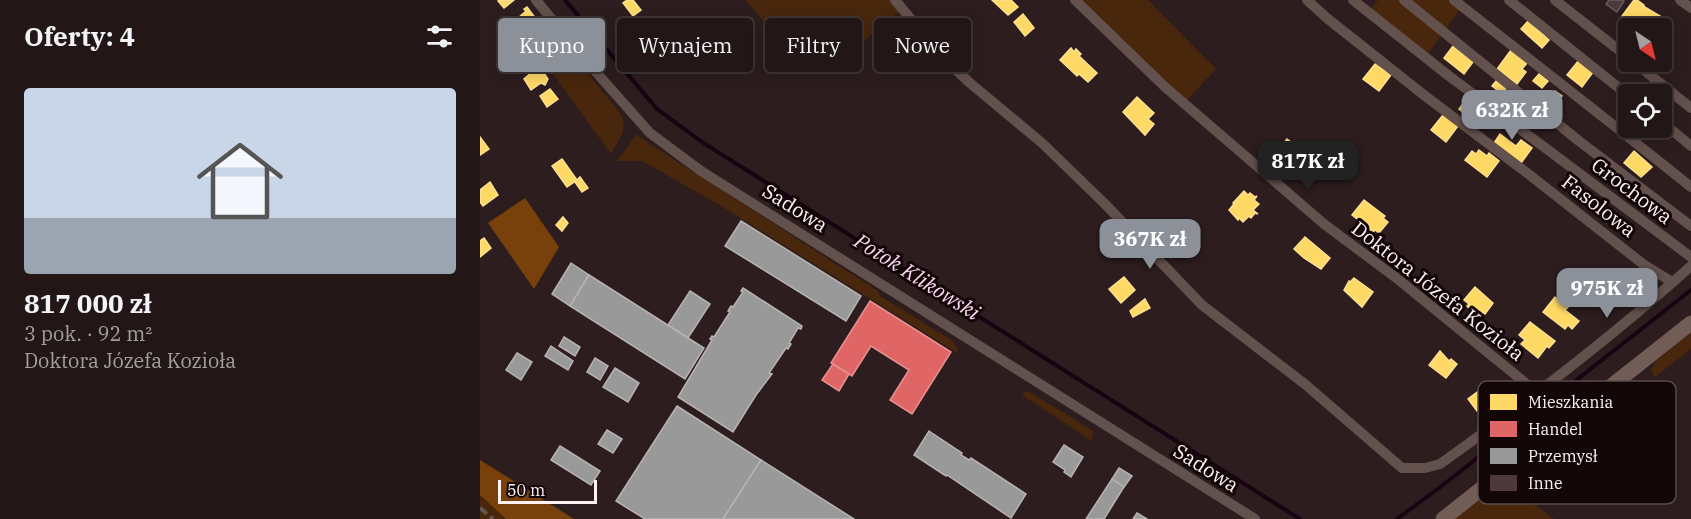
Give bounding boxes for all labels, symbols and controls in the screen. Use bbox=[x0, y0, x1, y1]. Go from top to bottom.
chip: Kupno bbox=[498, 18, 605, 72]
chip: Wynajem bbox=[617, 18, 753, 72]
chip: Filtry bbox=[765, 18, 862, 72]
chip: Nowe bbox=[874, 18, 971, 72]
north arrow bbox=[1618, 18, 1672, 72]
map controls bbox=[1618, 18, 1672, 138]
text: Oferty: 4 bbox=[24, 19, 135, 53]
icon: filters bbox=[423, 20, 456, 53]
button: locate bbox=[1618, 84, 1672, 138]
pin: 632K zł bbox=[1457, 90, 1567, 141]
text: 632K zł bbox=[1476, 96, 1548, 123]
icon: home bbox=[186, 127, 294, 235]
pin: 817K zł bbox=[1253, 141, 1363, 192]
text: 817K zł bbox=[1272, 147, 1344, 174]
street label: Grochowa bbox=[1586, 151, 1678, 230]
street label: Fasolowa bbox=[1557, 168, 1642, 243]
street label: Sadowa bbox=[757, 177, 833, 238]
street label: Doktora Józefa Kozioła bbox=[1346, 215, 1530, 367]
pin: 367K zł bbox=[1095, 219, 1205, 270]
text: 367K zł bbox=[1114, 225, 1186, 252]
water label: Potok Klikowski bbox=[849, 226, 986, 326]
pin: 975K zł bbox=[1552, 268, 1662, 319]
text: 975K zł bbox=[1571, 274, 1643, 301]
text: 817 000 zł bbox=[24, 286, 152, 320]
text: 3 pok. · 92 m² bbox=[24, 320, 152, 347]
text: Doktora Józefa Kozioła bbox=[24, 347, 236, 374]
legend bbox=[1478, 381, 1676, 504]
text: Mieszkania bbox=[1528, 392, 1614, 412]
text: Handel bbox=[1528, 419, 1583, 439]
street label: Sadowa bbox=[1168, 437, 1244, 498]
text: Przemysł bbox=[1528, 446, 1598, 466]
text: Inne bbox=[1528, 473, 1563, 493]
scale bar bbox=[498, 477, 597, 504]
text: 50 m bbox=[507, 480, 545, 500]

